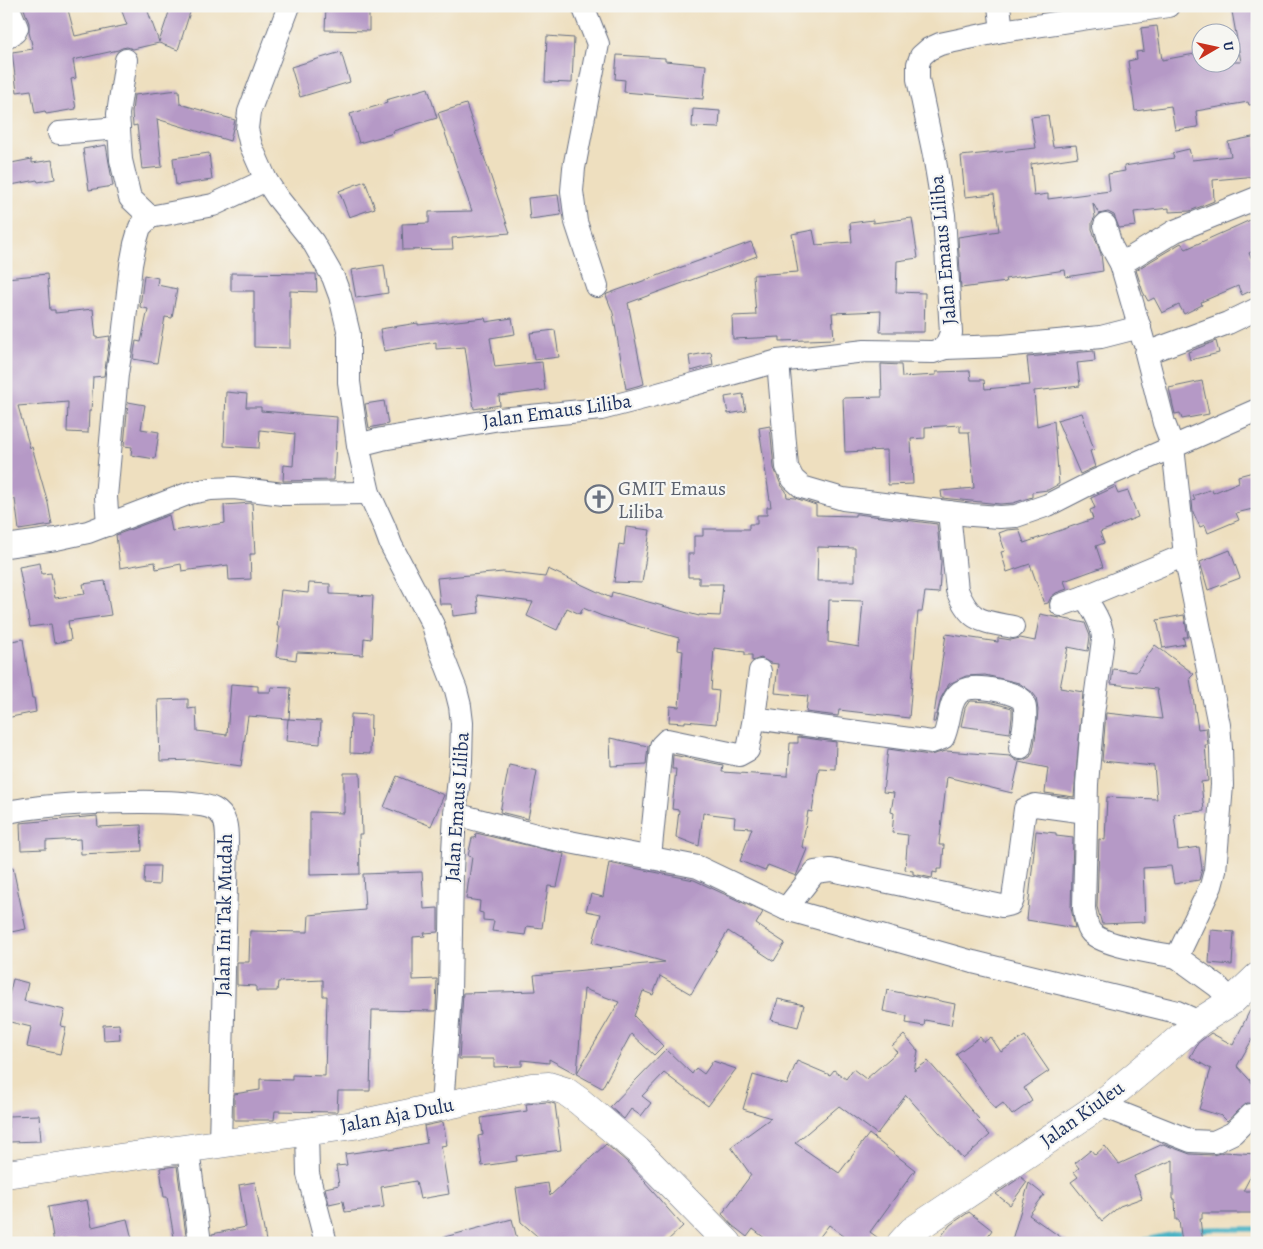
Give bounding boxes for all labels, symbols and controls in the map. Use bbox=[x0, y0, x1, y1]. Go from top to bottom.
north arrow bbox=[1190, 22, 1240, 72]
text: U bbox=[1218, 40, 1238, 52]
street label: Jalan Emaus Liliba bbox=[923, 173, 963, 326]
street label: Jalan Emaus Liliba bbox=[481, 387, 634, 435]
place label: GMIT Emaus Liliba bbox=[618, 475, 726, 525]
church icon: GMIT Emaus Liliba bbox=[584, 484, 614, 514]
street label: Jalan Emaus Liliba bbox=[438, 730, 476, 883]
street label: Jalan Ini Tak Mudah bbox=[209, 833, 239, 997]
street label: Jalan Kiuleu bbox=[1034, 1074, 1130, 1154]
street label: Jalan Aja Dulu bbox=[338, 1091, 456, 1139]

